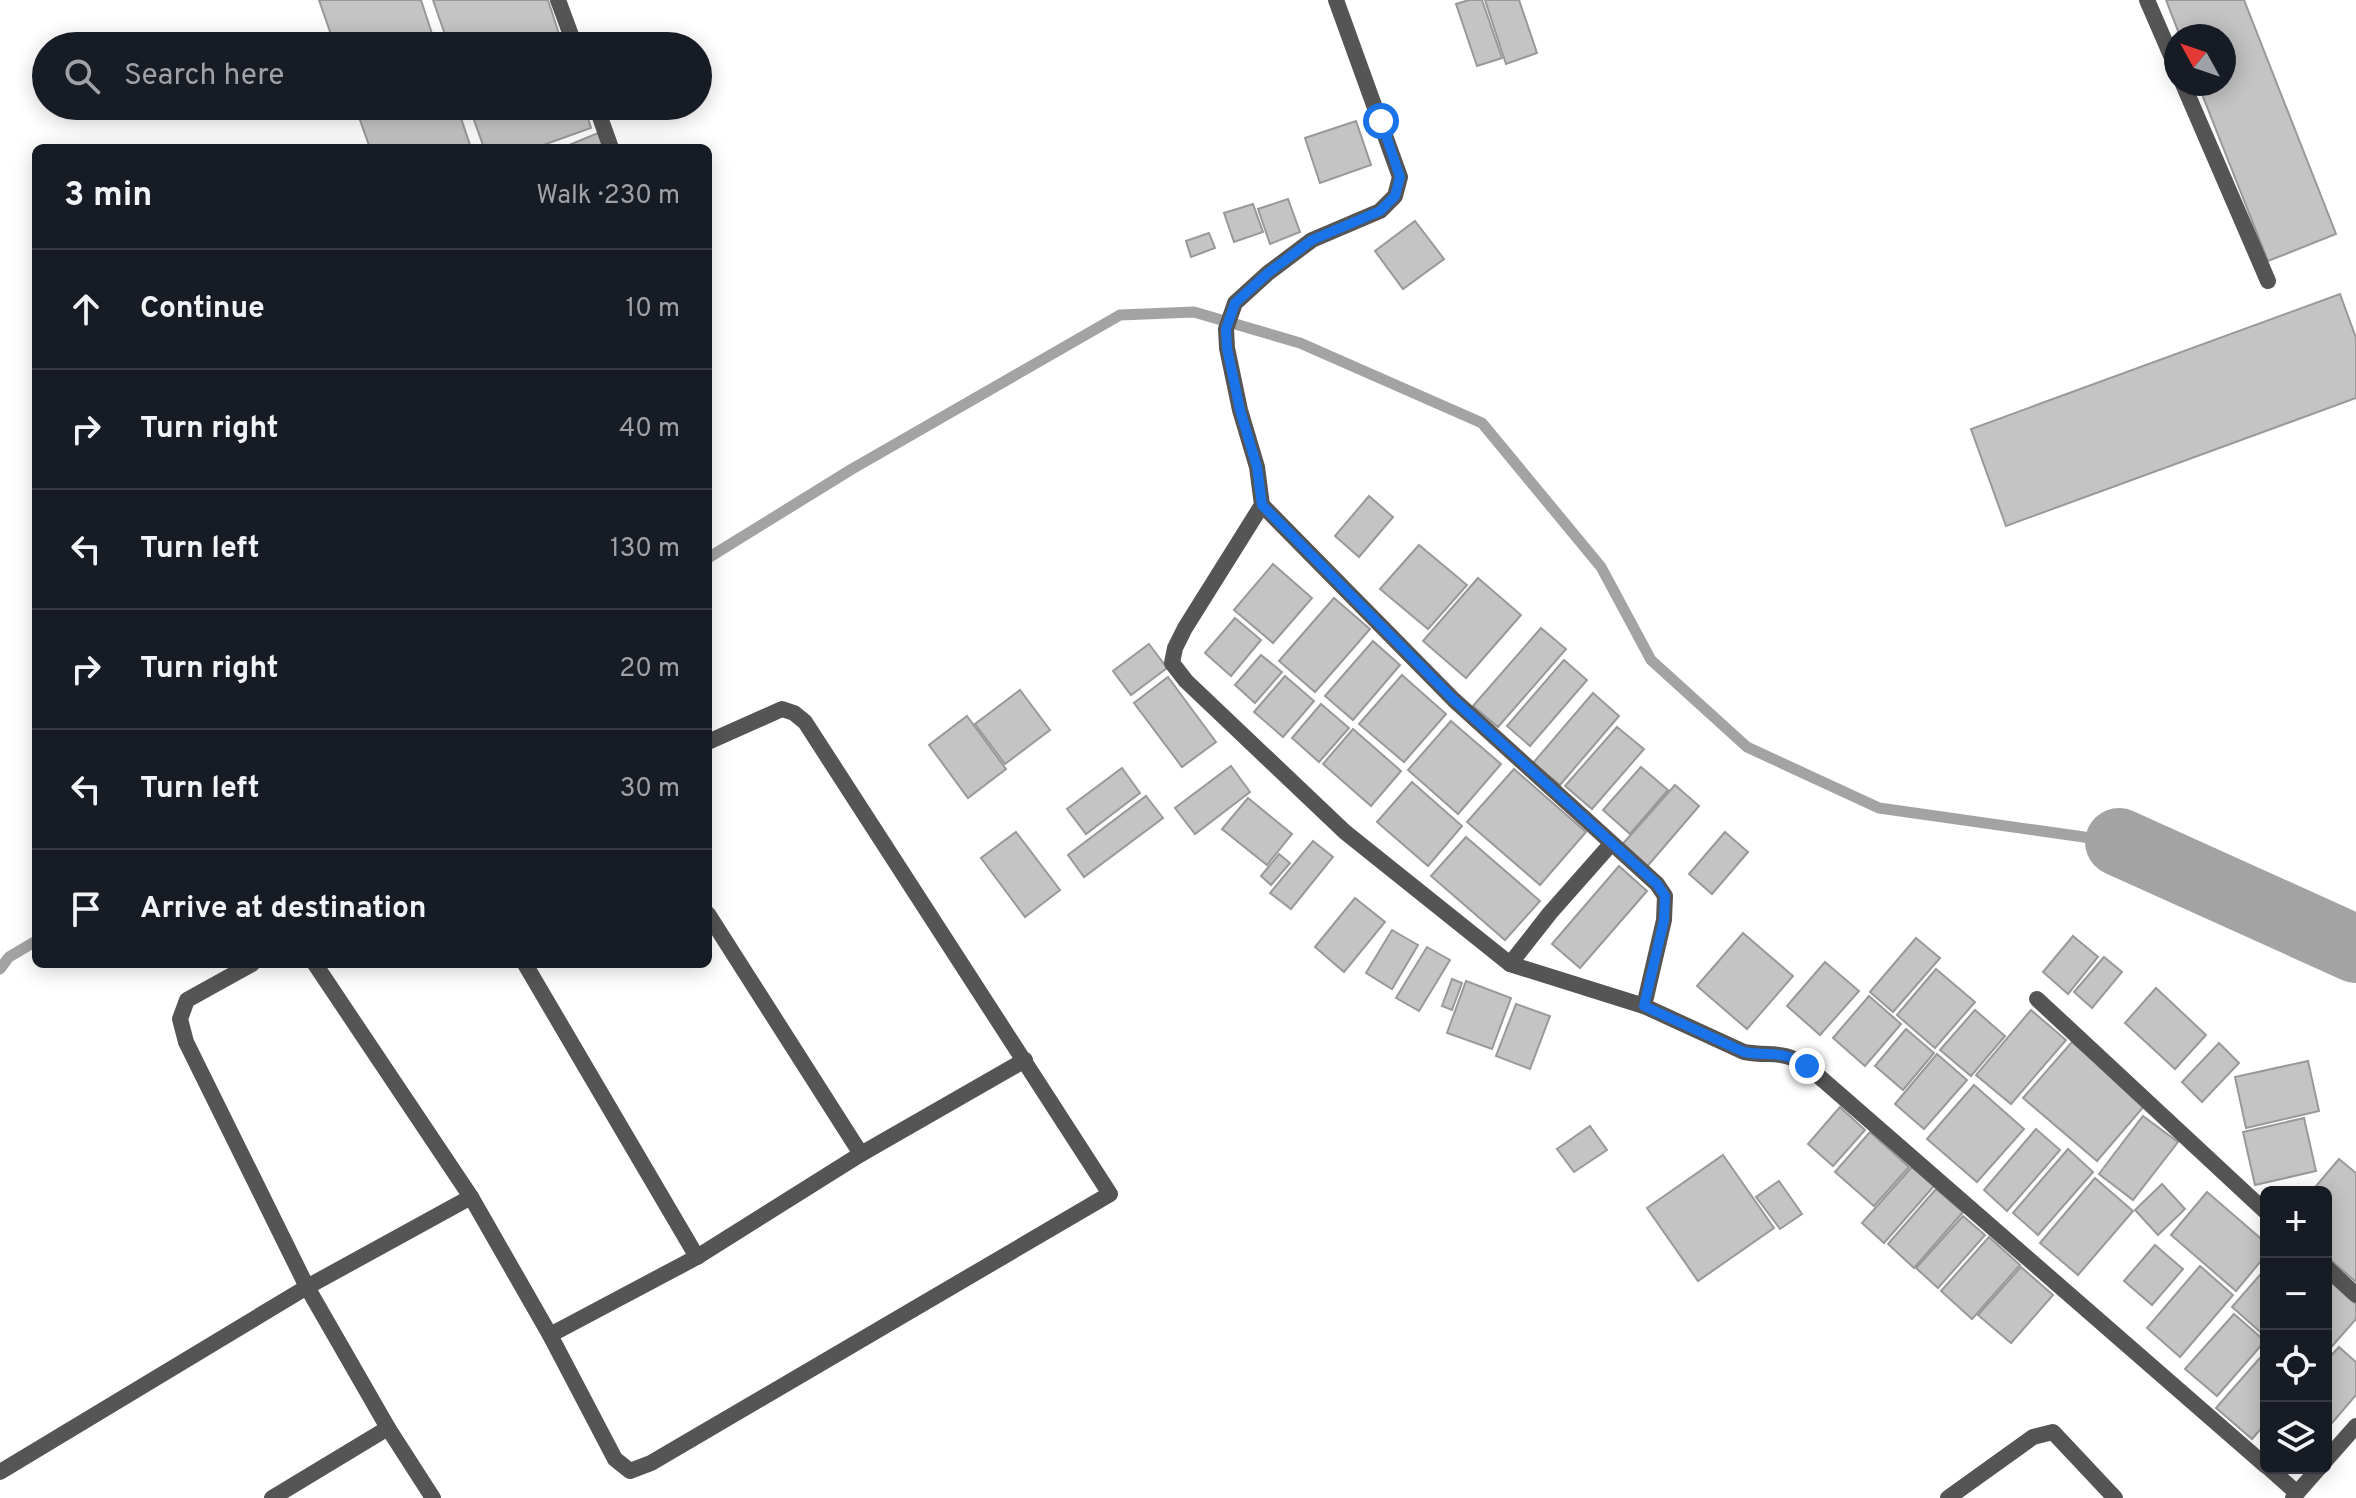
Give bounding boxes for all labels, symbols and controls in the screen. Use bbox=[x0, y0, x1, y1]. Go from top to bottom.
north arrow bbox=[2164, 24, 2236, 96]
search box bbox=[32, 32, 712, 120]
icon: search bbox=[60, 54, 104, 98]
text: Search here bbox=[124, 58, 284, 95]
route start bbox=[1363, 103, 1399, 139]
text: 3 min bbox=[64, 175, 152, 218]
text: Walk · 230 m bbox=[536, 180, 680, 213]
icon: ahead bbox=[64, 287, 108, 331]
text: Continue bbox=[140, 291, 265, 328]
text: 10 m bbox=[625, 293, 680, 326]
icon: right bbox=[64, 407, 108, 451]
text: Turn right bbox=[140, 411, 278, 448]
text: 40 m bbox=[619, 413, 680, 446]
icon: left bbox=[64, 527, 108, 571]
text: Turn left bbox=[140, 531, 260, 568]
text: 130 m bbox=[610, 533, 680, 566]
icon: right bbox=[64, 647, 108, 691]
text: Turn right bbox=[140, 651, 278, 688]
text: 20 m bbox=[619, 653, 680, 686]
icon: left bbox=[64, 767, 108, 811]
text: Turn left bbox=[140, 771, 260, 808]
text: 30 m bbox=[620, 773, 680, 806]
icon: arrive bbox=[64, 887, 108, 931]
text: Arrive at destination bbox=[140, 891, 426, 928]
route end bbox=[1789, 1048, 1825, 1084]
map controls bbox=[2260, 1186, 2332, 1474]
button: + bbox=[2260, 1186, 2332, 1258]
button: − bbox=[2260, 1258, 2332, 1330]
button: locate bbox=[2260, 1330, 2332, 1402]
button: layers bbox=[2260, 1402, 2332, 1474]

